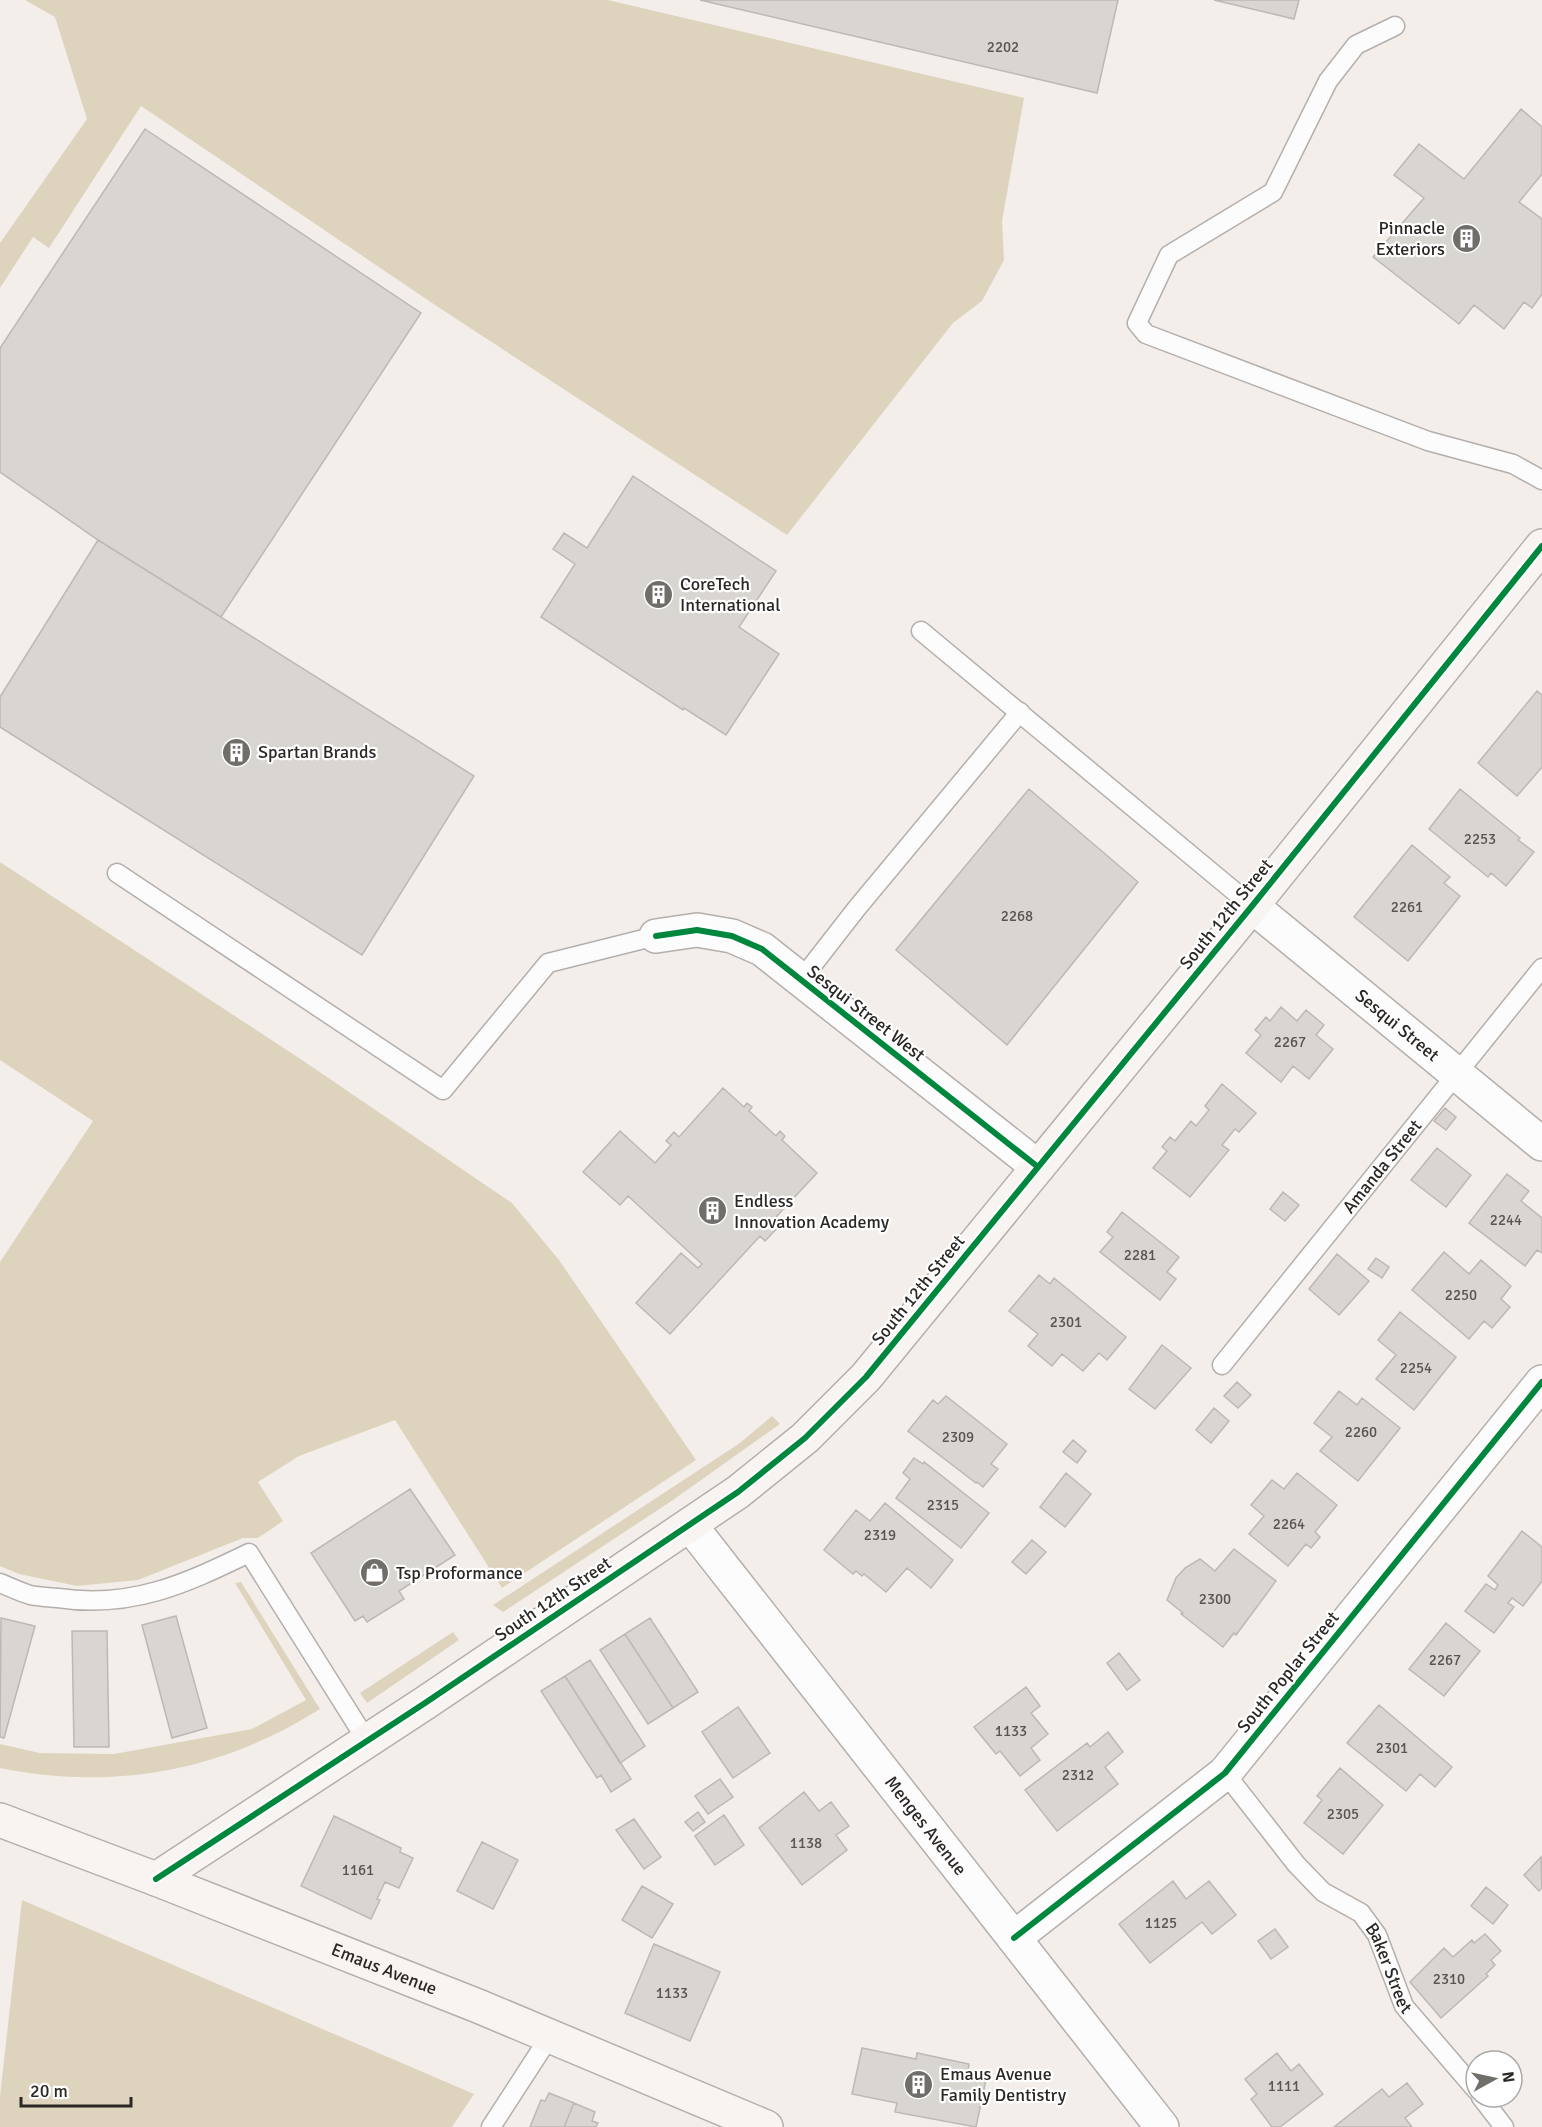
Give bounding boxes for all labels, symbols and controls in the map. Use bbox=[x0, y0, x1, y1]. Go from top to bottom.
house number: 2202 bbox=[987, 38, 1019, 56]
place label: Pinnacle Exteriors bbox=[1376, 217, 1445, 260]
building icon: Pinnacle Exteriors bbox=[1450, 222, 1482, 254]
place label: CoreTech International bbox=[680, 573, 781, 616]
building icon: CoreTech International bbox=[643, 578, 675, 610]
building icon: Spartan Brands bbox=[221, 736, 253, 768]
place label: Spartan Brands bbox=[258, 741, 376, 763]
house number: 2253 bbox=[1464, 830, 1496, 848]
street label: South 12th Street bbox=[1175, 854, 1277, 974]
house number: 2261 bbox=[1391, 898, 1423, 916]
house number: 2268 bbox=[1001, 907, 1033, 925]
street label: Sesqui Street West bbox=[803, 960, 929, 1066]
street label: Sesqui Street bbox=[1351, 984, 1444, 1066]
house number: 2267 bbox=[1274, 1033, 1306, 1051]
street label: Amanda Street bbox=[1338, 1115, 1426, 1218]
place label: Endless Innovation Academy bbox=[734, 1190, 890, 1233]
building icon: Endless Innovation Academy bbox=[697, 1195, 729, 1227]
house number: 2244 bbox=[1490, 1211, 1522, 1229]
street label: South 12th Street bbox=[867, 1230, 969, 1350]
house number: 2281 bbox=[1124, 1246, 1156, 1264]
house number: 2250 bbox=[1445, 1286, 1477, 1304]
house number: 2301 bbox=[1050, 1313, 1082, 1331]
house number: 2254 bbox=[1400, 1359, 1432, 1377]
house number: 2260 bbox=[1345, 1423, 1377, 1441]
house number: 2309 bbox=[942, 1428, 974, 1446]
house number: 2315 bbox=[927, 1496, 959, 1514]
house number: 2264 bbox=[1273, 1515, 1305, 1533]
house number: 2319 bbox=[864, 1526, 896, 1544]
street label: South 12th Street bbox=[491, 1552, 615, 1646]
shop icon: Tsp Proformance bbox=[359, 1557, 391, 1589]
place label: Tsp Proformance bbox=[396, 1562, 523, 1584]
house number: 2300 bbox=[1199, 1590, 1231, 1608]
street label: South Poplar Street bbox=[1232, 1607, 1344, 1737]
house number: 2267 bbox=[1429, 1651, 1461, 1669]
house number: 1133 bbox=[995, 1722, 1027, 1740]
house number: 2301 bbox=[1376, 1739, 1408, 1757]
house number: 2312 bbox=[1062, 1766, 1094, 1784]
street label: Menges Avenue bbox=[880, 1772, 971, 1880]
house number: 2305 bbox=[1327, 1805, 1359, 1823]
house number: 1138 bbox=[790, 1834, 822, 1852]
house number: 1161 bbox=[342, 1861, 374, 1879]
house number: 1125 bbox=[1145, 1914, 1177, 1932]
street label: Baker Street bbox=[1361, 1918, 1417, 2018]
street label: Emaus Avenue bbox=[328, 1938, 440, 2000]
house number: 2310 bbox=[1433, 1970, 1465, 1988]
house number: 1133 bbox=[656, 1984, 688, 2002]
north arrow bbox=[1464, 2049, 1524, 2109]
place label: Emaus Avenue Family Dentistry bbox=[940, 2063, 1067, 2106]
building icon: Emaus Avenue Family Dentistry bbox=[903, 2068, 935, 2100]
scale bar bbox=[21, 2070, 130, 2108]
text: N bbox=[1497, 2070, 1519, 2084]
house number: 1111 bbox=[1268, 2077, 1300, 2095]
text: 20 m bbox=[30, 2080, 68, 2102]

